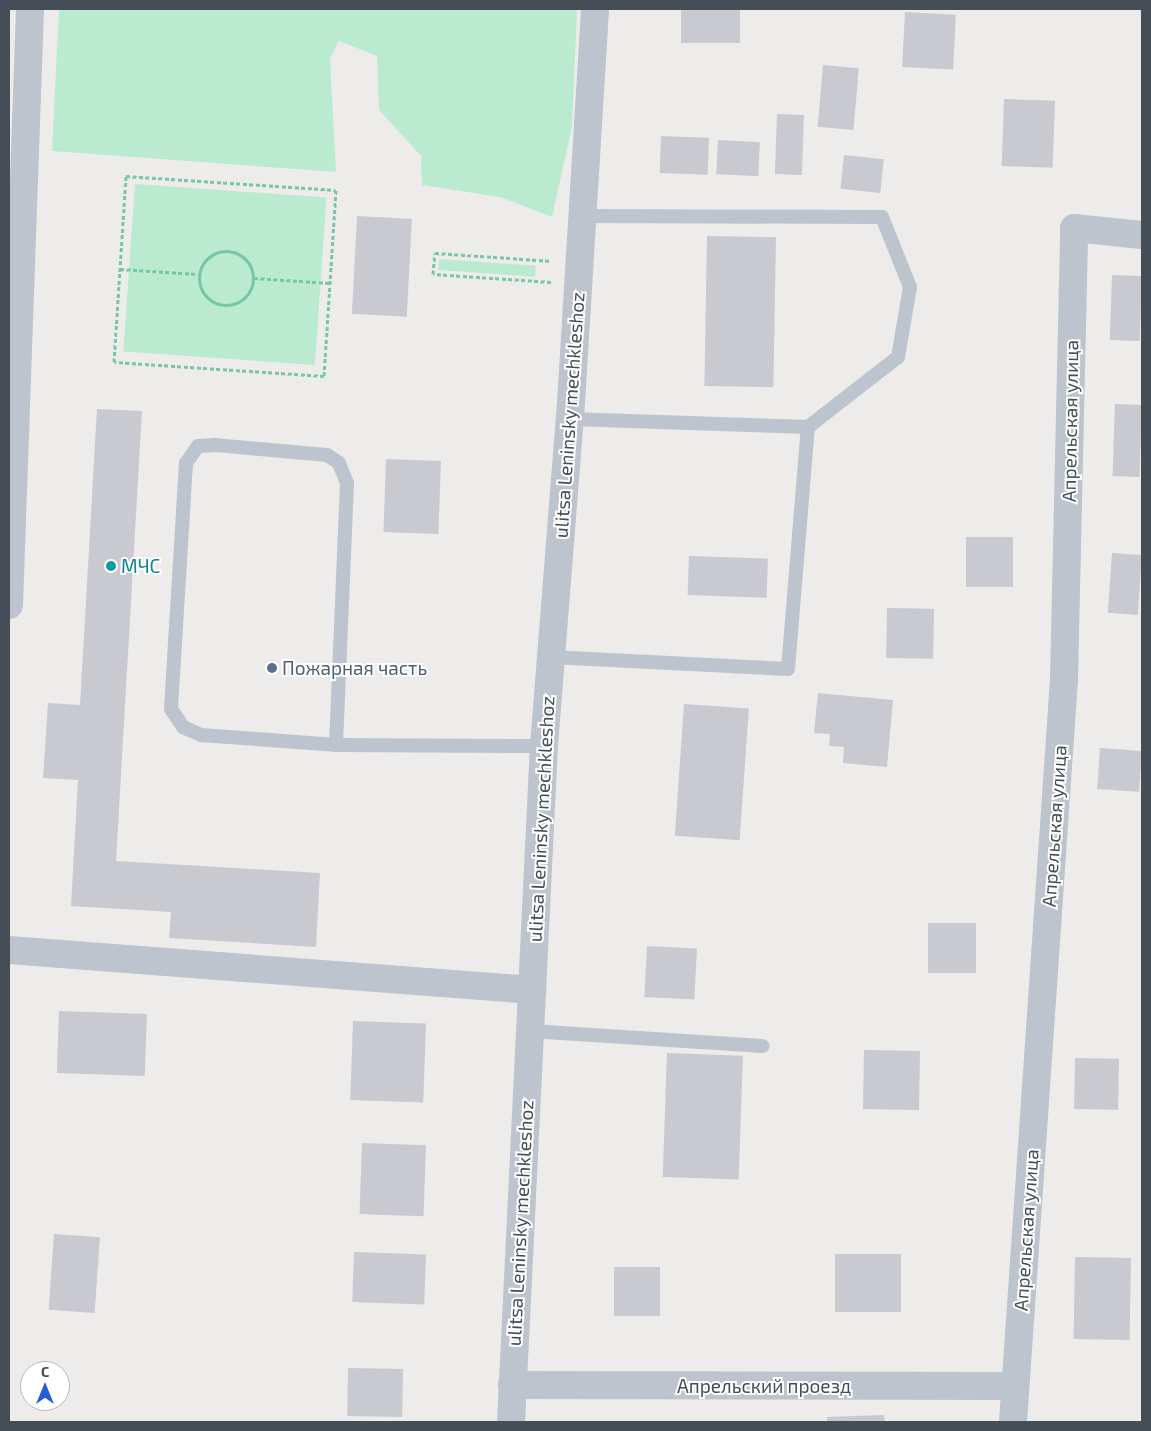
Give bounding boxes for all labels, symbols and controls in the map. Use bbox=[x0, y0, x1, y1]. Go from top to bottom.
street label: ulitsa Leninsky mechkleshoz bbox=[549, 291, 589, 539]
street label: Апрельская улица bbox=[1057, 340, 1083, 502]
place label: МЧС bbox=[121, 555, 160, 577]
marker: МЧС bbox=[105, 560, 117, 572]
place label: Пожарная часть bbox=[282, 657, 427, 679]
marker: Пожарная часть bbox=[266, 662, 278, 674]
street label: ulitsa Leninsky mechkleshoz bbox=[523, 695, 559, 943]
street label: Апрельская улица bbox=[1037, 744, 1071, 908]
street label: ulitsa Leninsky mechkleshoz bbox=[502, 1099, 538, 1347]
street label: Апрельская улица bbox=[1009, 1148, 1043, 1312]
north arrow bbox=[20, 1361, 70, 1411]
text: С bbox=[41, 1363, 49, 1380]
street label: Апрельский проезд bbox=[677, 1375, 851, 1397]

